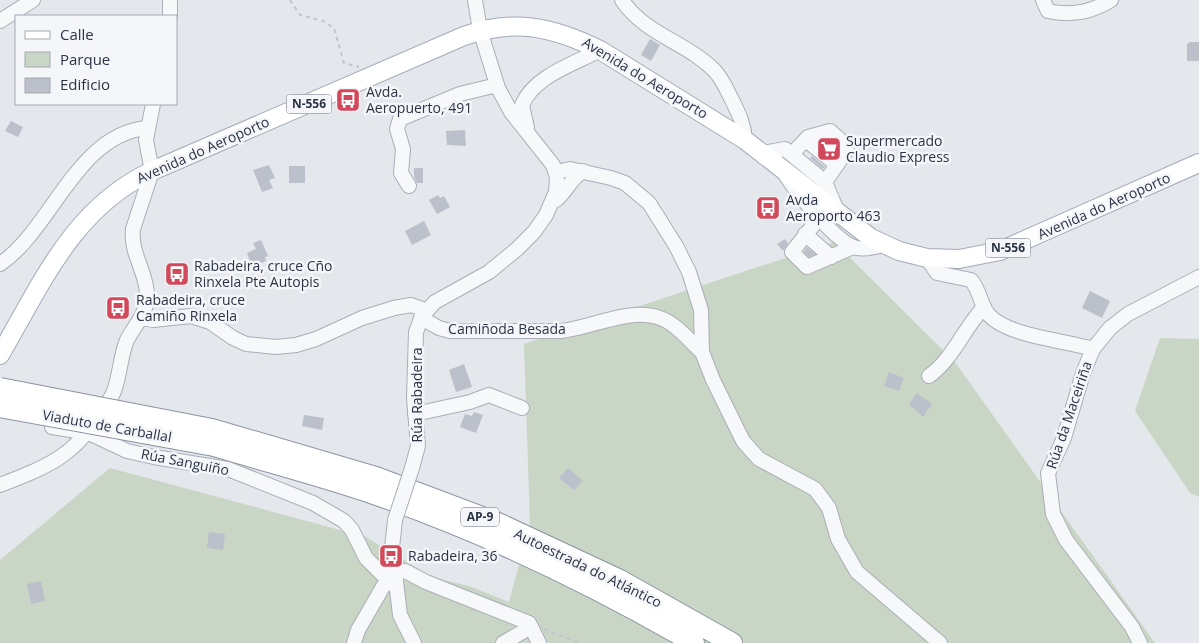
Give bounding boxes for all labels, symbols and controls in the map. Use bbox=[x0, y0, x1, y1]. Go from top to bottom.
legend bbox=[15, 15, 178, 105]
text: Calle bbox=[60, 24, 94, 44]
street label: Avenida do Aeroporto bbox=[579, 32, 712, 123]
text: Parque bbox=[60, 49, 110, 69]
text: Edificio bbox=[60, 74, 110, 94]
place label: Avda. Aeropuerto, 491 bbox=[366, 82, 472, 117]
bus stop icon: Avda. Aeropuerto, 491 bbox=[335, 87, 361, 113]
road number: N-556 bbox=[286, 95, 332, 114]
street label: Avenida do Aeroporto bbox=[133, 112, 272, 187]
place label: Supermercado Claudio Express bbox=[846, 131, 950, 166]
supermarket icon: Supermercado Claudio Express bbox=[816, 136, 842, 162]
street label: Avenida do Aeroporto bbox=[1034, 168, 1173, 243]
place label: Avda Aeroporto 463 bbox=[786, 190, 881, 225]
bus stop icon: Avda Aeroporto 463 bbox=[755, 195, 781, 221]
road number: N-556 bbox=[986, 238, 1030, 258]
place label: Rabadeira, cruce Cño Rinxela Pte Autopis bbox=[194, 256, 333, 291]
bus stop icon: Rabadeira, cruce Cño Rinxela Pte Autopis bbox=[164, 261, 190, 287]
place label: Rabadeira, cruce Camiño Rinxela bbox=[136, 290, 245, 325]
bus stop icon: Rabadeira, cruce Camiño Rinxela bbox=[105, 295, 131, 321]
street label: Camiñoda Besada bbox=[448, 319, 566, 338]
street label: Rúa Rabadeira bbox=[407, 348, 426, 442]
street label: Rúa da Maceiriña bbox=[1041, 358, 1096, 471]
street label: Viaduto de Carballal bbox=[41, 405, 173, 446]
street label: Rúa Sanguiño bbox=[139, 444, 231, 479]
road number: AP-9 bbox=[461, 508, 499, 526]
street label: Autoestrada do Atlántico bbox=[511, 524, 665, 612]
bus stop icon: Rabadeira, 36 bbox=[378, 543, 404, 569]
place label: Rabadeira, 36 bbox=[408, 546, 498, 565]

